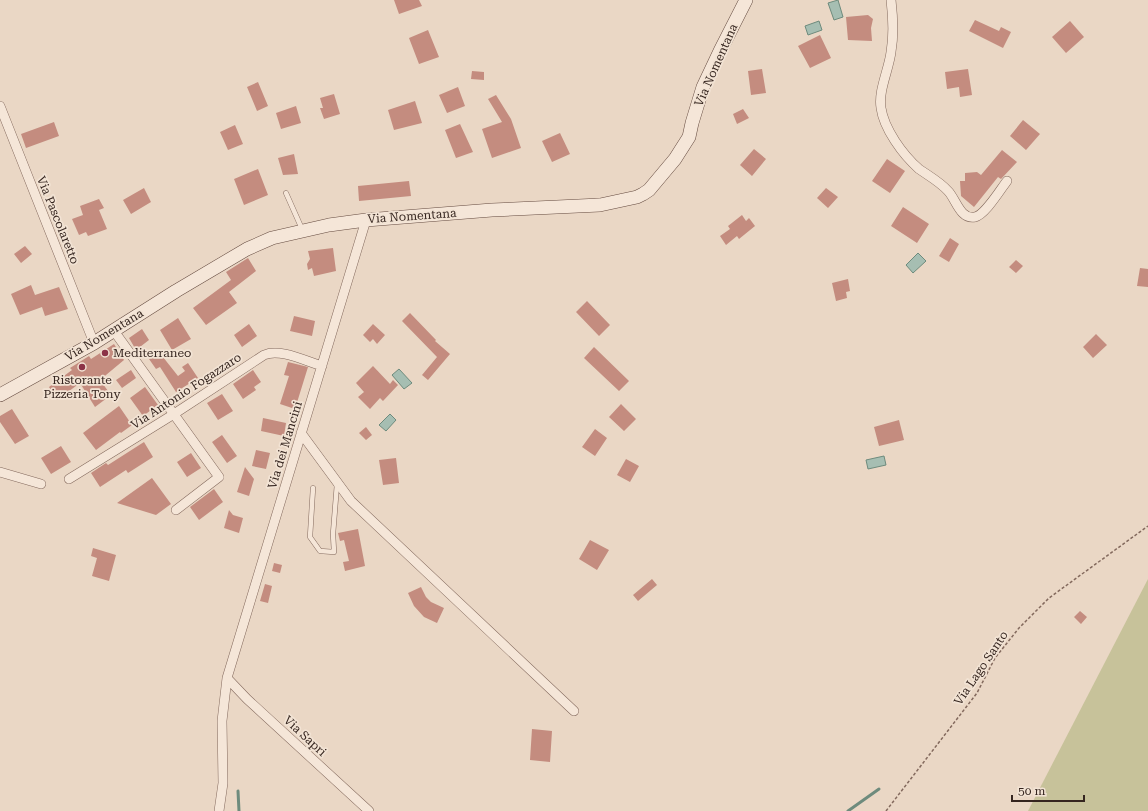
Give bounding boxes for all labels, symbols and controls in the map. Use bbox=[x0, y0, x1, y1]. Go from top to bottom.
street label: Via Nomentana bbox=[691, 21, 741, 109]
street label: Via Pascolaretto bbox=[34, 174, 82, 266]
street label: Via Nomentana bbox=[367, 206, 457, 226]
street label: Via Nomentana bbox=[62, 306, 146, 364]
place label: Mediterraneo bbox=[113, 346, 191, 360]
marker: Mediterraneo bbox=[100, 348, 110, 358]
street label: Via Antonio Fogazzaro bbox=[128, 350, 244, 432]
marker: Ristorante Pizzeria Tony bbox=[77, 362, 87, 372]
place label: Ristorante Pizzeria Tony bbox=[43, 373, 121, 401]
street label: Via dei Mancini bbox=[265, 399, 305, 490]
street label: Via Lago Santo bbox=[951, 628, 1011, 708]
street label: Via Sapri bbox=[281, 713, 329, 759]
scale bar bbox=[1012, 777, 1084, 803]
text: 50 m bbox=[1018, 784, 1045, 798]

